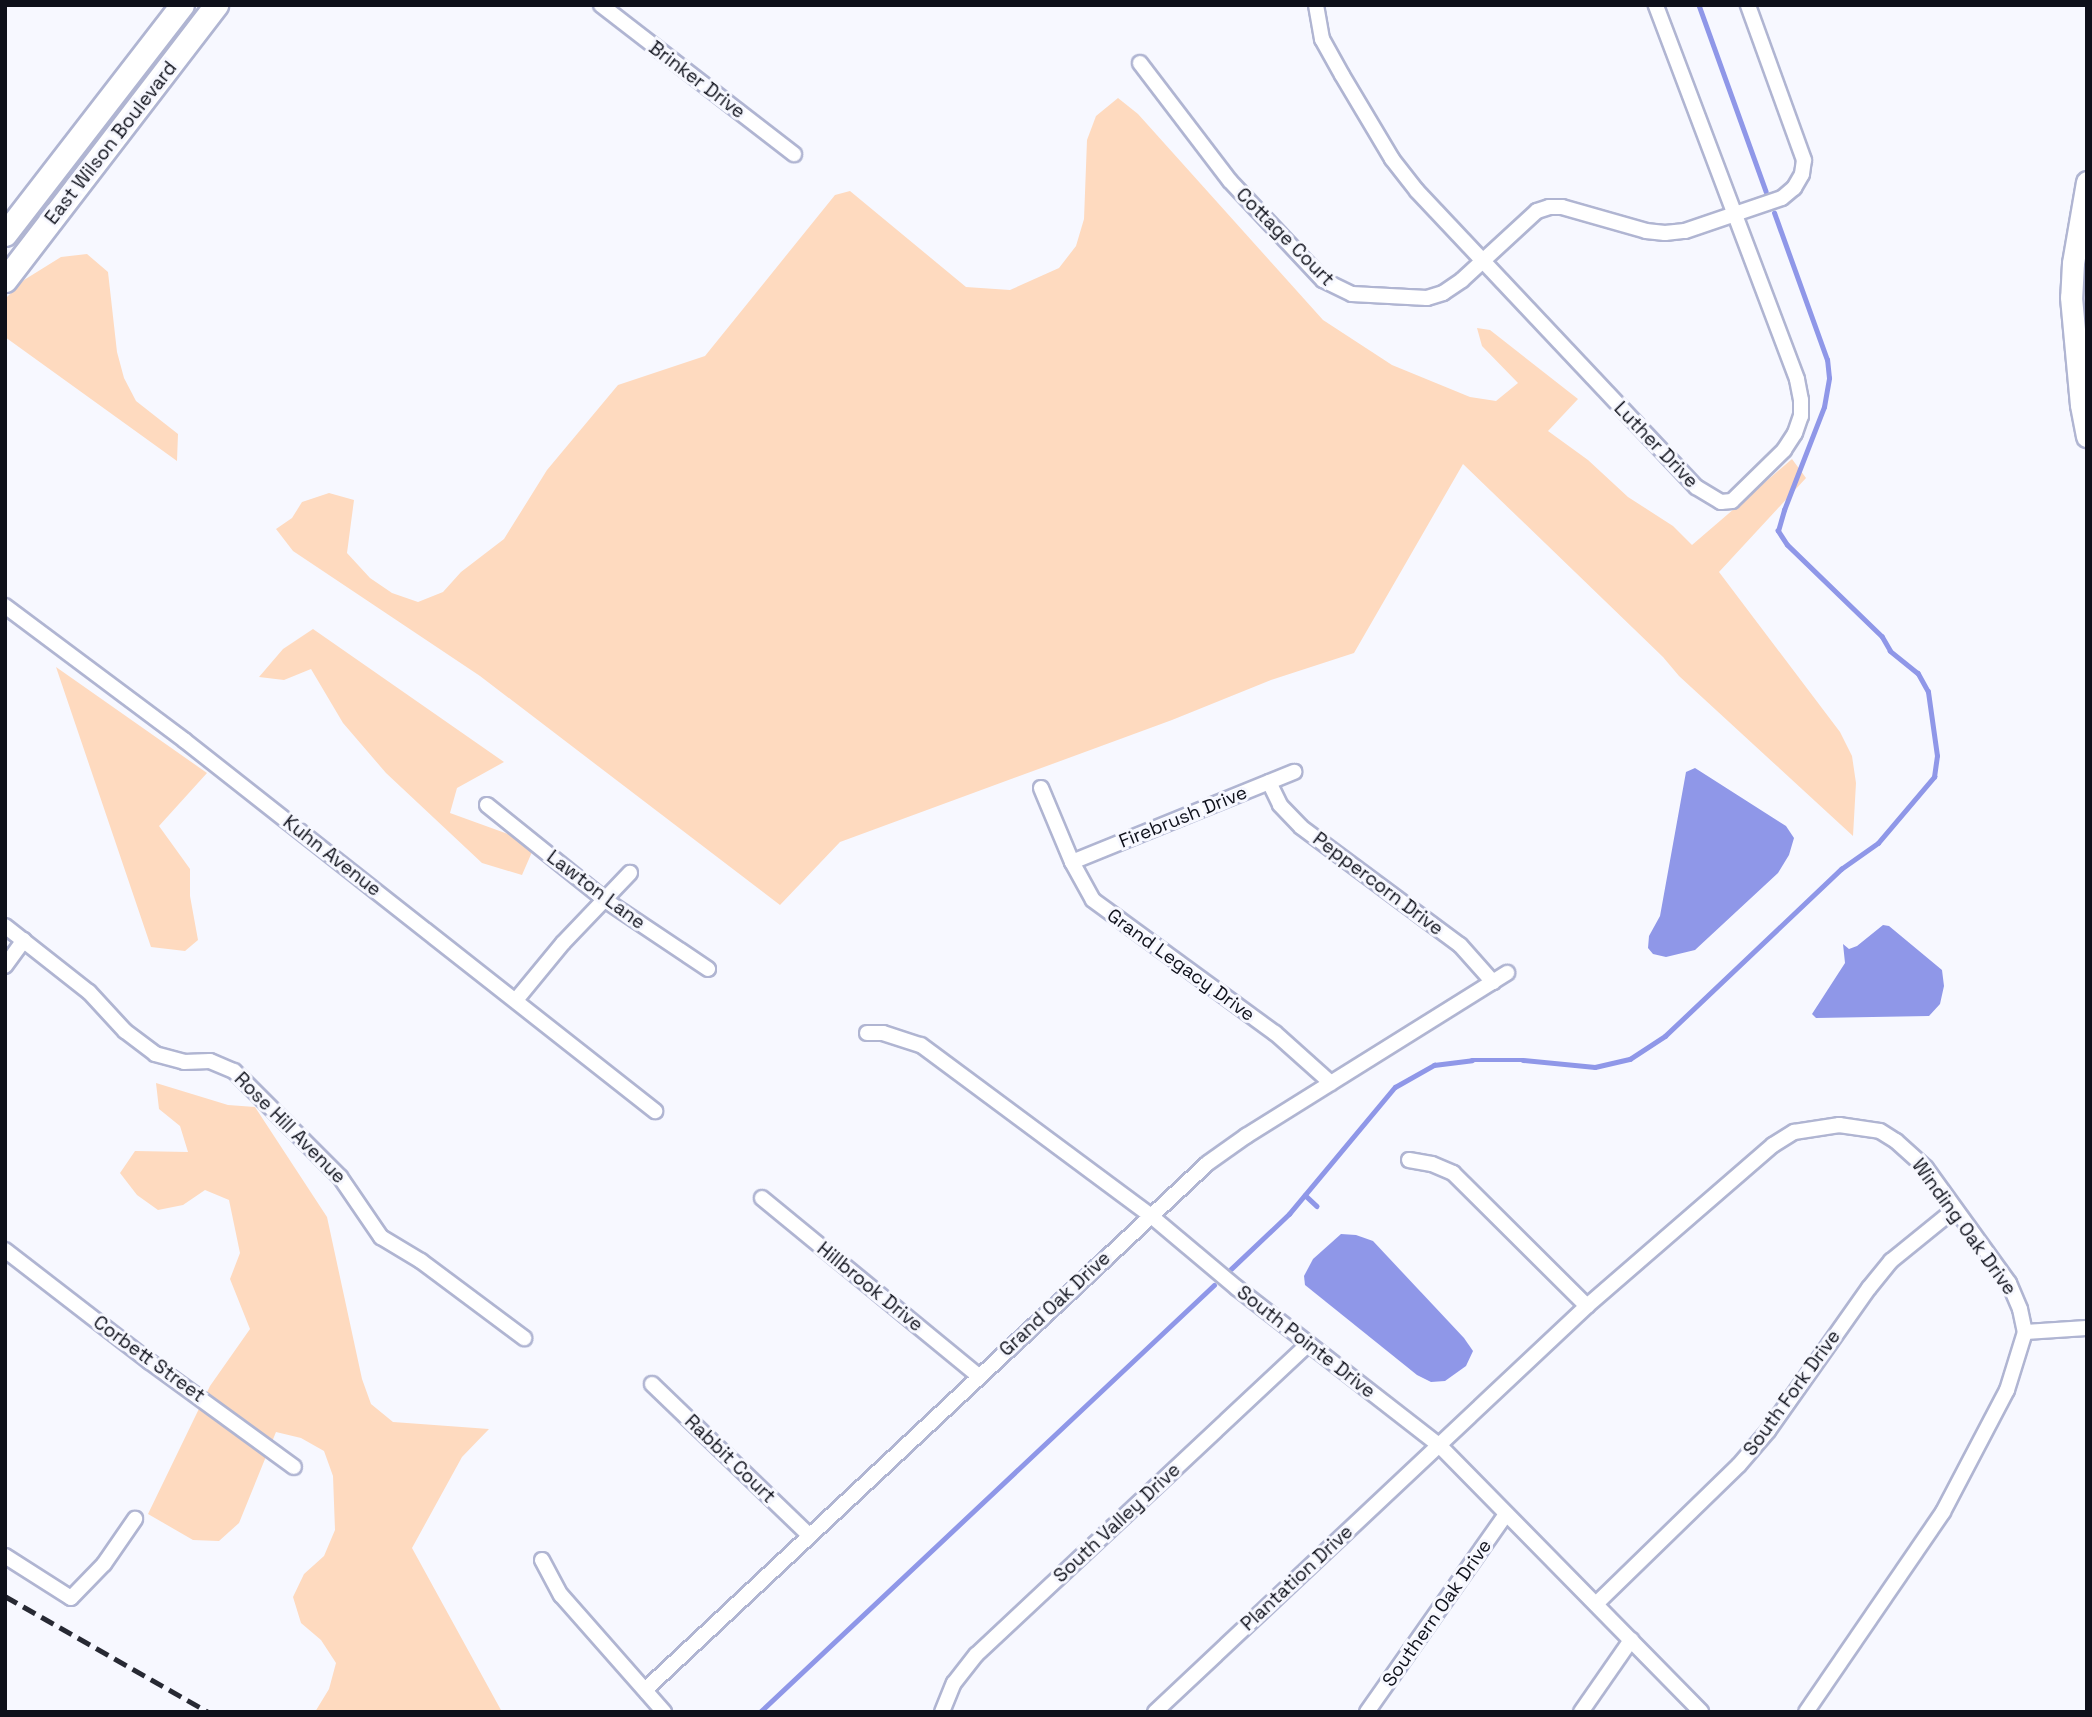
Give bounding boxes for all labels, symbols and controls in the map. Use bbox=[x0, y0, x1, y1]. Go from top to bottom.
street label: Brinker Drive bbox=[644, 36, 750, 124]
street label: East Wilson Boulevard bbox=[40, 57, 182, 229]
street label: Cottage Court bbox=[1231, 183, 1339, 291]
street label: Luther Drive bbox=[1609, 397, 1703, 493]
street label: Firebrush Drive bbox=[1116, 781, 1250, 853]
street label: Kuhn Avenue bbox=[278, 811, 386, 901]
street label: Peppercorn Drive bbox=[1308, 828, 1448, 940]
street label: Lawton Lane bbox=[542, 846, 650, 934]
street label: Grand Legacy Drive bbox=[1103, 904, 1259, 1026]
street label: Rose Hill Avenue bbox=[230, 1068, 350, 1188]
street label: Winding Oak Drive bbox=[1907, 1154, 2021, 1300]
street label: Hillbrook Drive bbox=[812, 1237, 928, 1337]
street label: Grand Oak Drive bbox=[995, 1247, 1115, 1361]
street label: South Pointe Drive bbox=[1232, 1281, 1380, 1403]
street label: Corbett Street bbox=[89, 1311, 209, 1407]
street label: South Fork Drive bbox=[1739, 1326, 1845, 1460]
street label: Rabbit Court bbox=[680, 1410, 780, 1508]
street label: South Valley Drive bbox=[1049, 1458, 1185, 1588]
street label: Plantation Drive bbox=[1236, 1520, 1358, 1636]
street label: Southern Oak Drive bbox=[1378, 1535, 1496, 1691]

